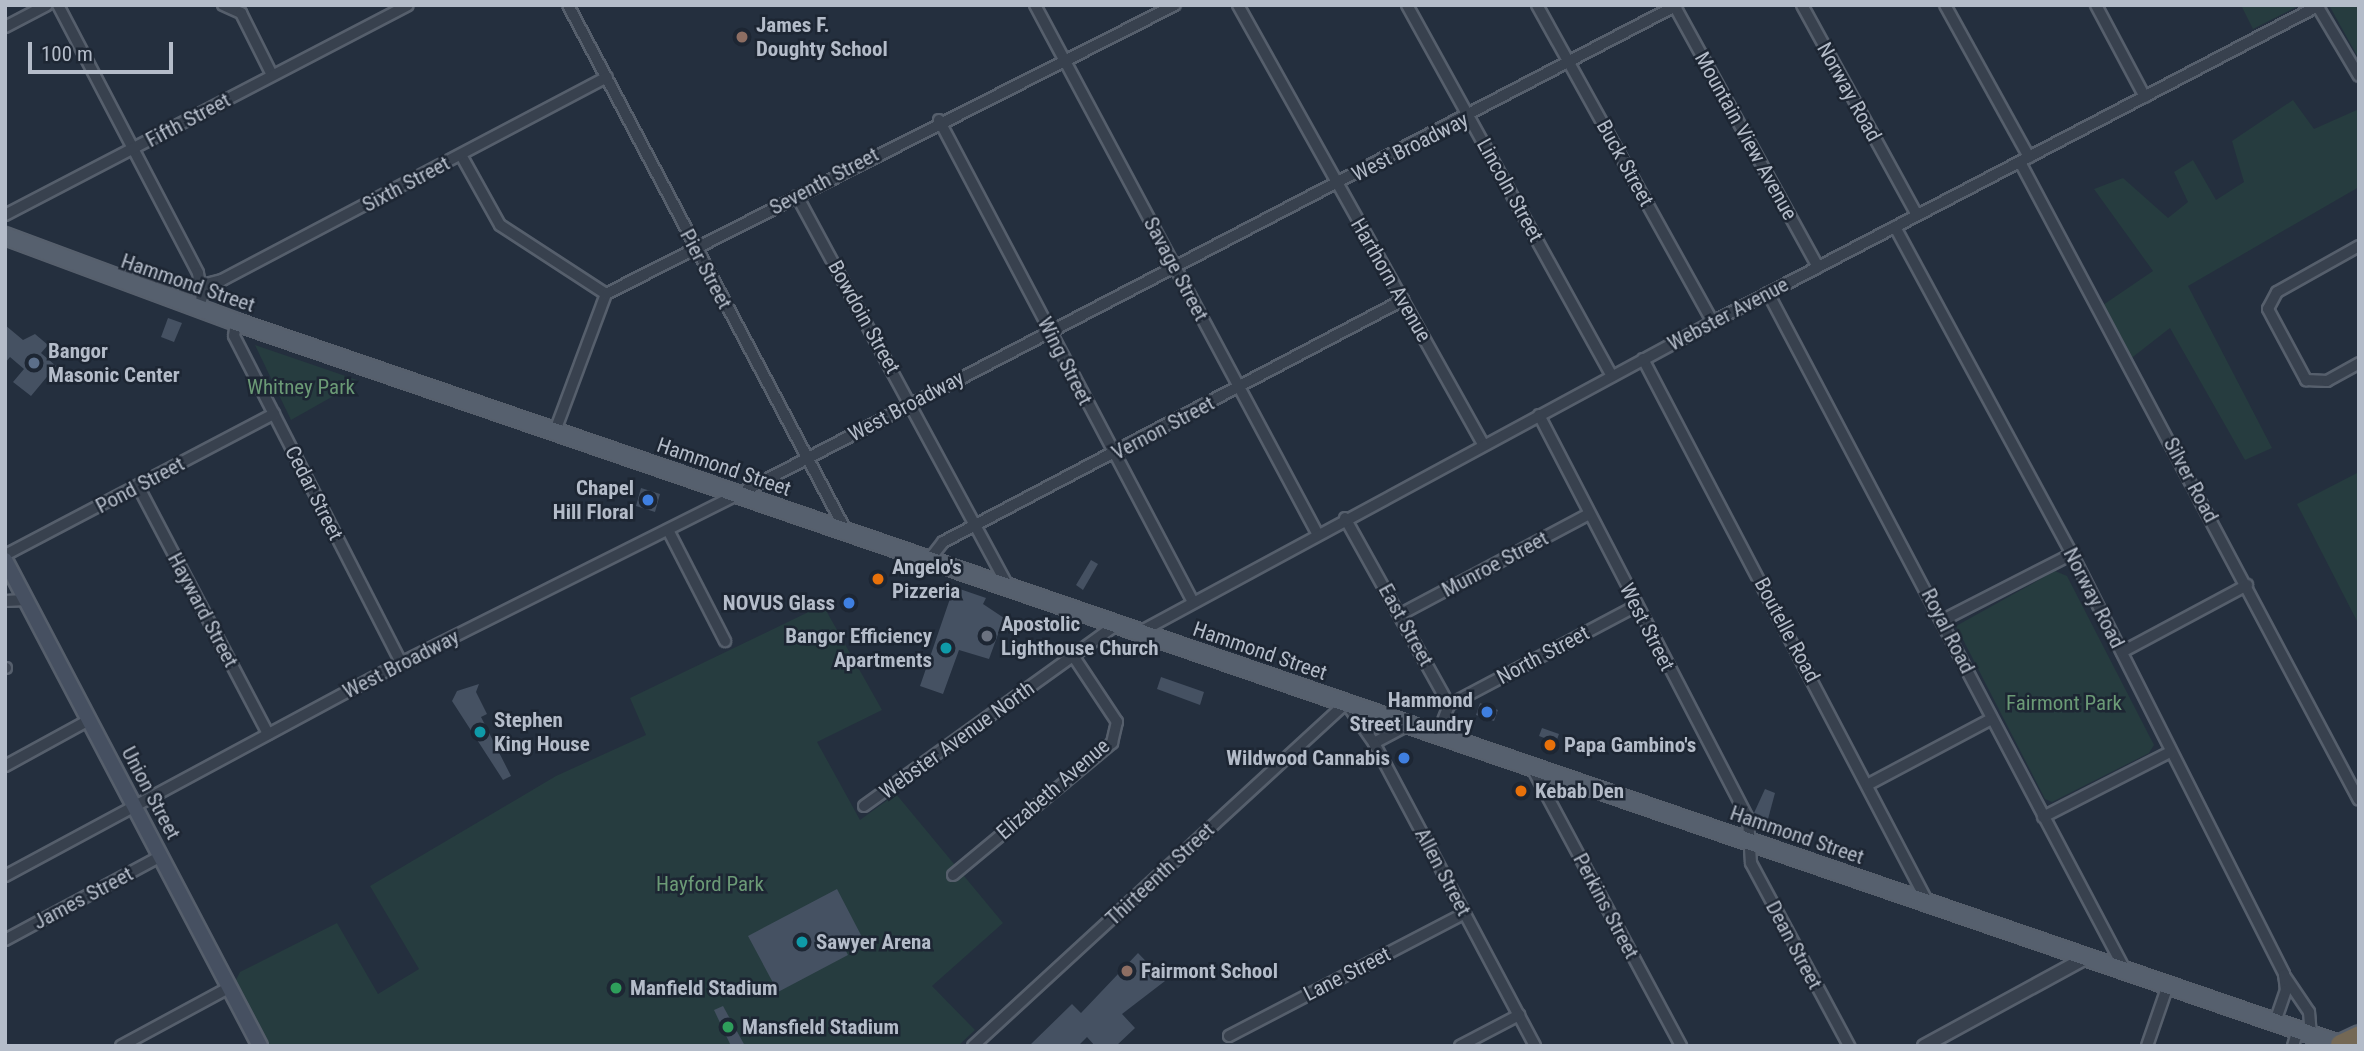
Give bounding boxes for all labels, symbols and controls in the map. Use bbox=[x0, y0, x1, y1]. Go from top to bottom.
place label: James F. Doughty School bbox=[756, 12, 888, 62]
scale bar bbox=[32, 28, 177, 72]
marker: James F. Doughty School bbox=[734, 29, 750, 45]
street label: Norway Road bbox=[1811, 38, 1887, 146]
text: 100 m bbox=[41, 42, 93, 66]
street label: Mountain View Avenue bbox=[1689, 48, 1803, 224]
street label: Fifth Street bbox=[141, 87, 235, 153]
street label: West Broadway bbox=[1348, 107, 1472, 187]
street label: Buck Street bbox=[1591, 115, 1659, 211]
street label: Lincoln Street bbox=[1471, 134, 1549, 246]
street label: Seventh Street bbox=[765, 142, 883, 220]
street label: Sixth Street bbox=[358, 151, 454, 217]
street label: Savage Street bbox=[1138, 213, 1214, 325]
street label: Harthorn Avenue bbox=[1345, 214, 1437, 346]
street label: Pier Street bbox=[675, 225, 737, 313]
street label: Hammond Street bbox=[118, 248, 258, 318]
street label: Bowdoin Street bbox=[823, 256, 905, 378]
street label: Webster Avenue bbox=[1663, 272, 1793, 356]
street label: Wing Street bbox=[1032, 313, 1098, 409]
place label: Bangor Masonic Center bbox=[48, 338, 180, 388]
marker: Bangor Masonic Center bbox=[26, 355, 42, 371]
street label: West Broadway bbox=[844, 365, 968, 447]
park label: Whitney Park bbox=[247, 374, 355, 400]
street label: Vernon Street bbox=[1107, 390, 1219, 466]
street label: Hammond Street bbox=[654, 432, 794, 502]
street label: Silver Road bbox=[2158, 433, 2224, 527]
street label: Cedar Street bbox=[279, 442, 349, 544]
street label: Pond Street bbox=[91, 451, 189, 519]
place label: Chapel Hill Floral bbox=[553, 475, 634, 525]
marker: Chapel Hill Floral bbox=[640, 492, 656, 508]
street label: Munroe Street bbox=[1438, 525, 1552, 603]
street label: Norway Road bbox=[2058, 544, 2130, 652]
street label: Hayward Street bbox=[162, 548, 244, 672]
place label: Angelo's Pizzeria bbox=[892, 554, 962, 604]
marker: Angelo's Pizzeria bbox=[870, 571, 886, 587]
street label: Boutelle Road bbox=[1749, 573, 1825, 687]
street label: East Street bbox=[1373, 579, 1439, 671]
street label: West Street bbox=[1614, 579, 1680, 675]
street label: Royal Road bbox=[1916, 584, 1980, 678]
place label: NOVUS Glass bbox=[723, 590, 835, 616]
marker: NOVUS Glass bbox=[841, 595, 857, 611]
place label: Apostolic Lighthouse Church bbox=[1001, 611, 1159, 661]
street label: Hammond Street bbox=[1190, 616, 1330, 686]
street label: North Street bbox=[1493, 620, 1593, 690]
place label: Bangor Efficiency Apartments bbox=[785, 623, 932, 673]
street label: West Broadway bbox=[339, 624, 463, 704]
marker: Apostolic Lighthouse Church bbox=[979, 628, 995, 644]
marker: Bangor Efficiency Apartments bbox=[938, 640, 954, 656]
street label: Webster Avenue North bbox=[875, 675, 1039, 805]
place label: Hammond Street Laundry bbox=[1350, 687, 1473, 737]
park label: Fairmont Park bbox=[2006, 690, 2122, 716]
marker: Hammond Street Laundry bbox=[1479, 704, 1495, 720]
place label: Stephen King House bbox=[494, 707, 590, 757]
marker: Stephen King House bbox=[472, 724, 488, 740]
place label: Papa Gambino's bbox=[1564, 732, 1696, 758]
street label: Elizabeth Avenue bbox=[991, 733, 1115, 845]
marker: Papa Gambino's bbox=[1542, 737, 1558, 753]
street label: Union Street bbox=[116, 742, 186, 844]
place label: Wildwood Cannabis bbox=[1226, 745, 1390, 771]
marker: Wildwood Cannabis bbox=[1396, 750, 1412, 766]
place label: Kebab Den bbox=[1535, 778, 1624, 804]
marker: Kebab Den bbox=[1513, 783, 1529, 799]
street label: Hammond Street bbox=[1727, 800, 1867, 870]
street label: Thirteenth Street bbox=[1100, 817, 1220, 931]
street label: Allen Street bbox=[1409, 824, 1477, 920]
street label: Perkins Street bbox=[1568, 849, 1644, 963]
street label: James Street bbox=[29, 861, 137, 935]
park label: Hayford Park bbox=[656, 871, 764, 897]
street label: Dean Street bbox=[1760, 897, 1828, 993]
place label: Sawyer Arena bbox=[816, 929, 931, 955]
marker: Sawyer Arena bbox=[794, 934, 810, 950]
street label: Lane Street bbox=[1299, 941, 1395, 1007]
place label: Fairmont School bbox=[1141, 958, 1278, 984]
marker: Fairmont School bbox=[1119, 963, 1135, 979]
place label: Manfield Stadium bbox=[630, 975, 777, 1001]
marker: Manfield Stadium bbox=[608, 980, 624, 996]
place label: Mansfield Stadium bbox=[742, 1014, 899, 1040]
marker: Mansfield Stadium bbox=[720, 1019, 736, 1035]

